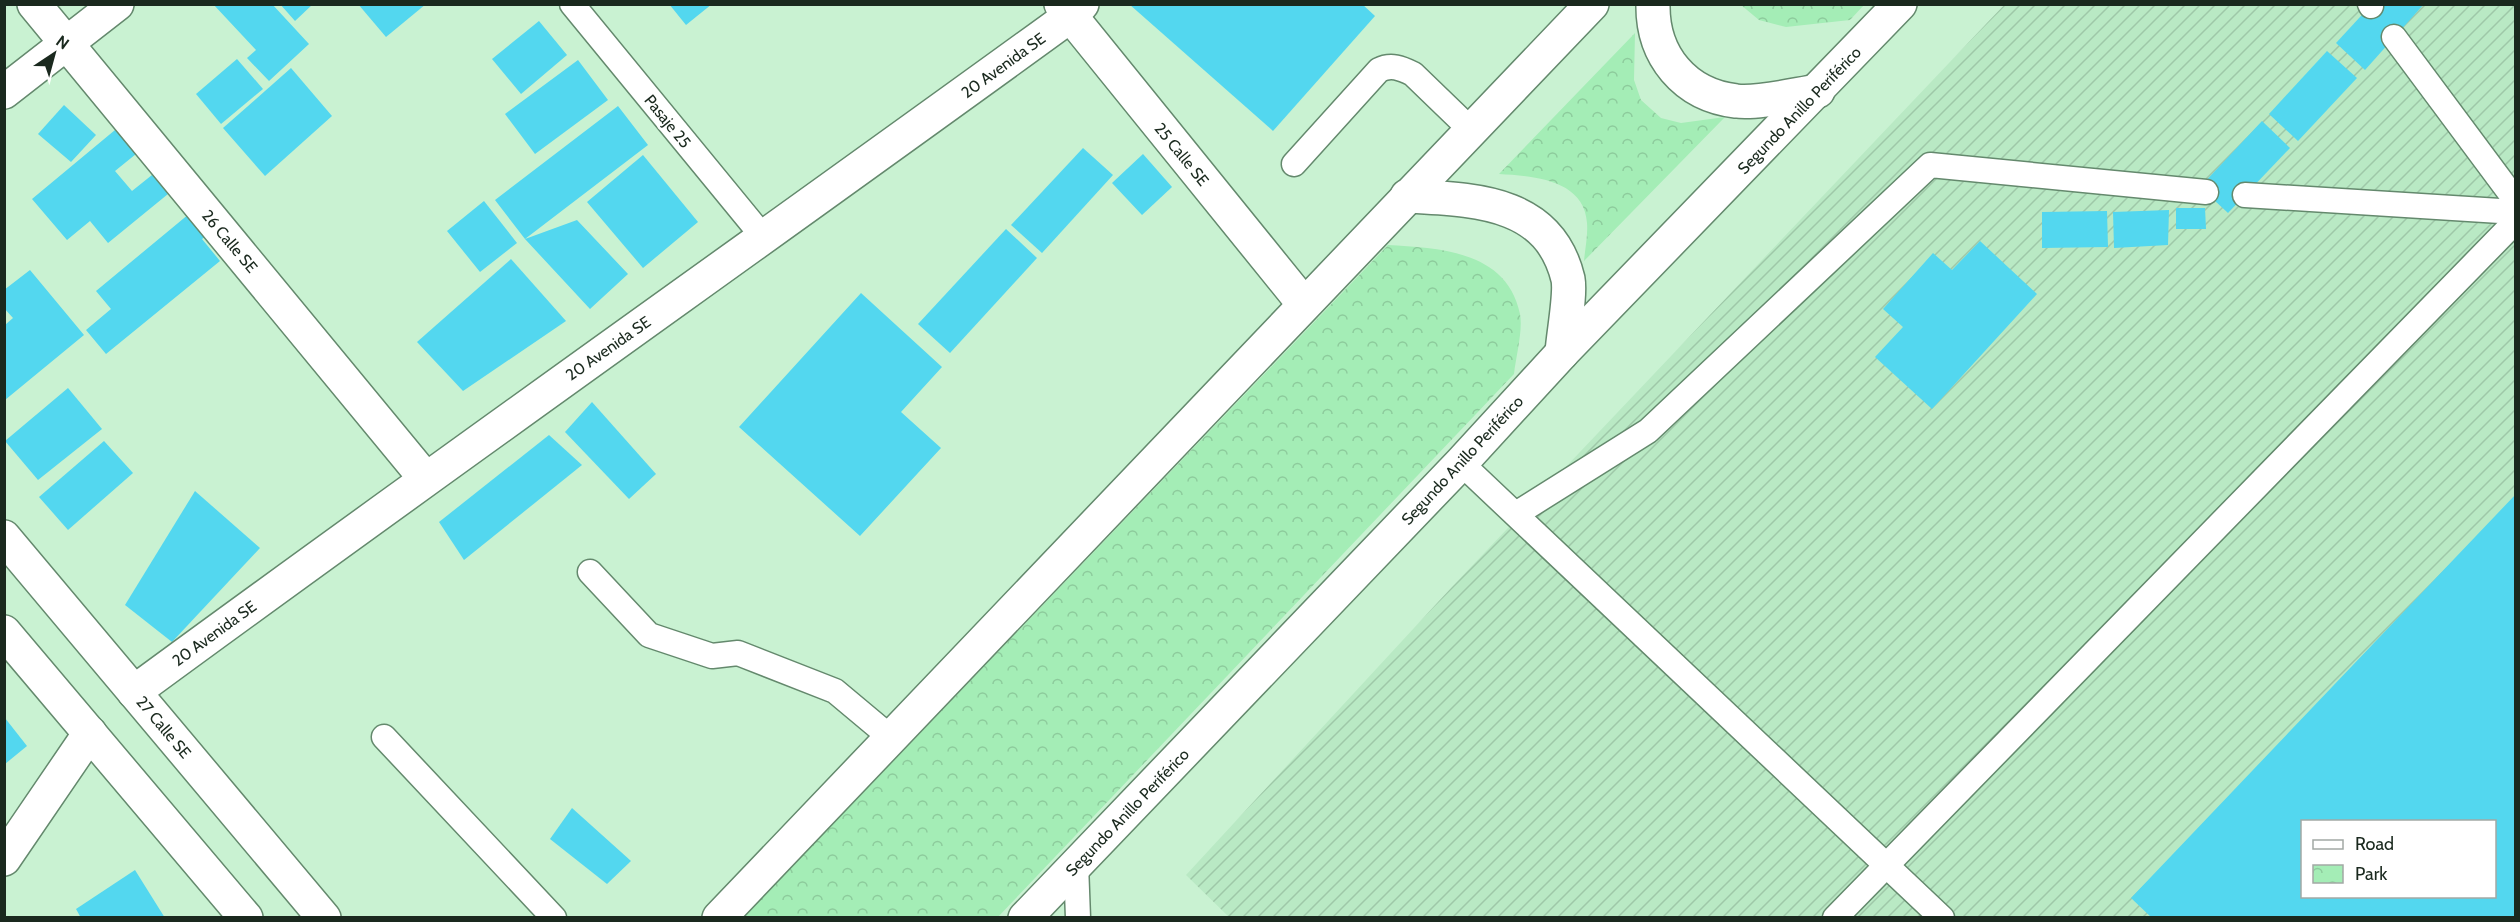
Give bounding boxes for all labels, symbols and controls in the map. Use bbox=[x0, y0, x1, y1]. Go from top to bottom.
north arrow bbox=[24, 24, 84, 84]
street label: 20 Avenida SE bbox=[958, 29, 1049, 102]
text: N bbox=[52, 31, 73, 53]
street label: Segundo Anillo Periférico bbox=[1734, 43, 1865, 178]
street label: Pasaje 25 bbox=[640, 91, 695, 152]
street label: 25 Calle SE bbox=[1150, 119, 1213, 190]
street label: 26 Calle SE bbox=[198, 206, 261, 277]
street label: 20 Avenida SE bbox=[562, 312, 654, 385]
street label: Segundo Anillo Periférico bbox=[1398, 392, 1527, 529]
street label: 20 Avenida SE bbox=[169, 597, 260, 670]
street label: 27 Calle SE bbox=[132, 692, 195, 762]
street label: Segundo Anillo Periférico bbox=[1062, 745, 1193, 880]
legend bbox=[2301, 820, 2496, 898]
text: Road bbox=[2355, 833, 2394, 855]
text: Park bbox=[2355, 863, 2388, 885]

